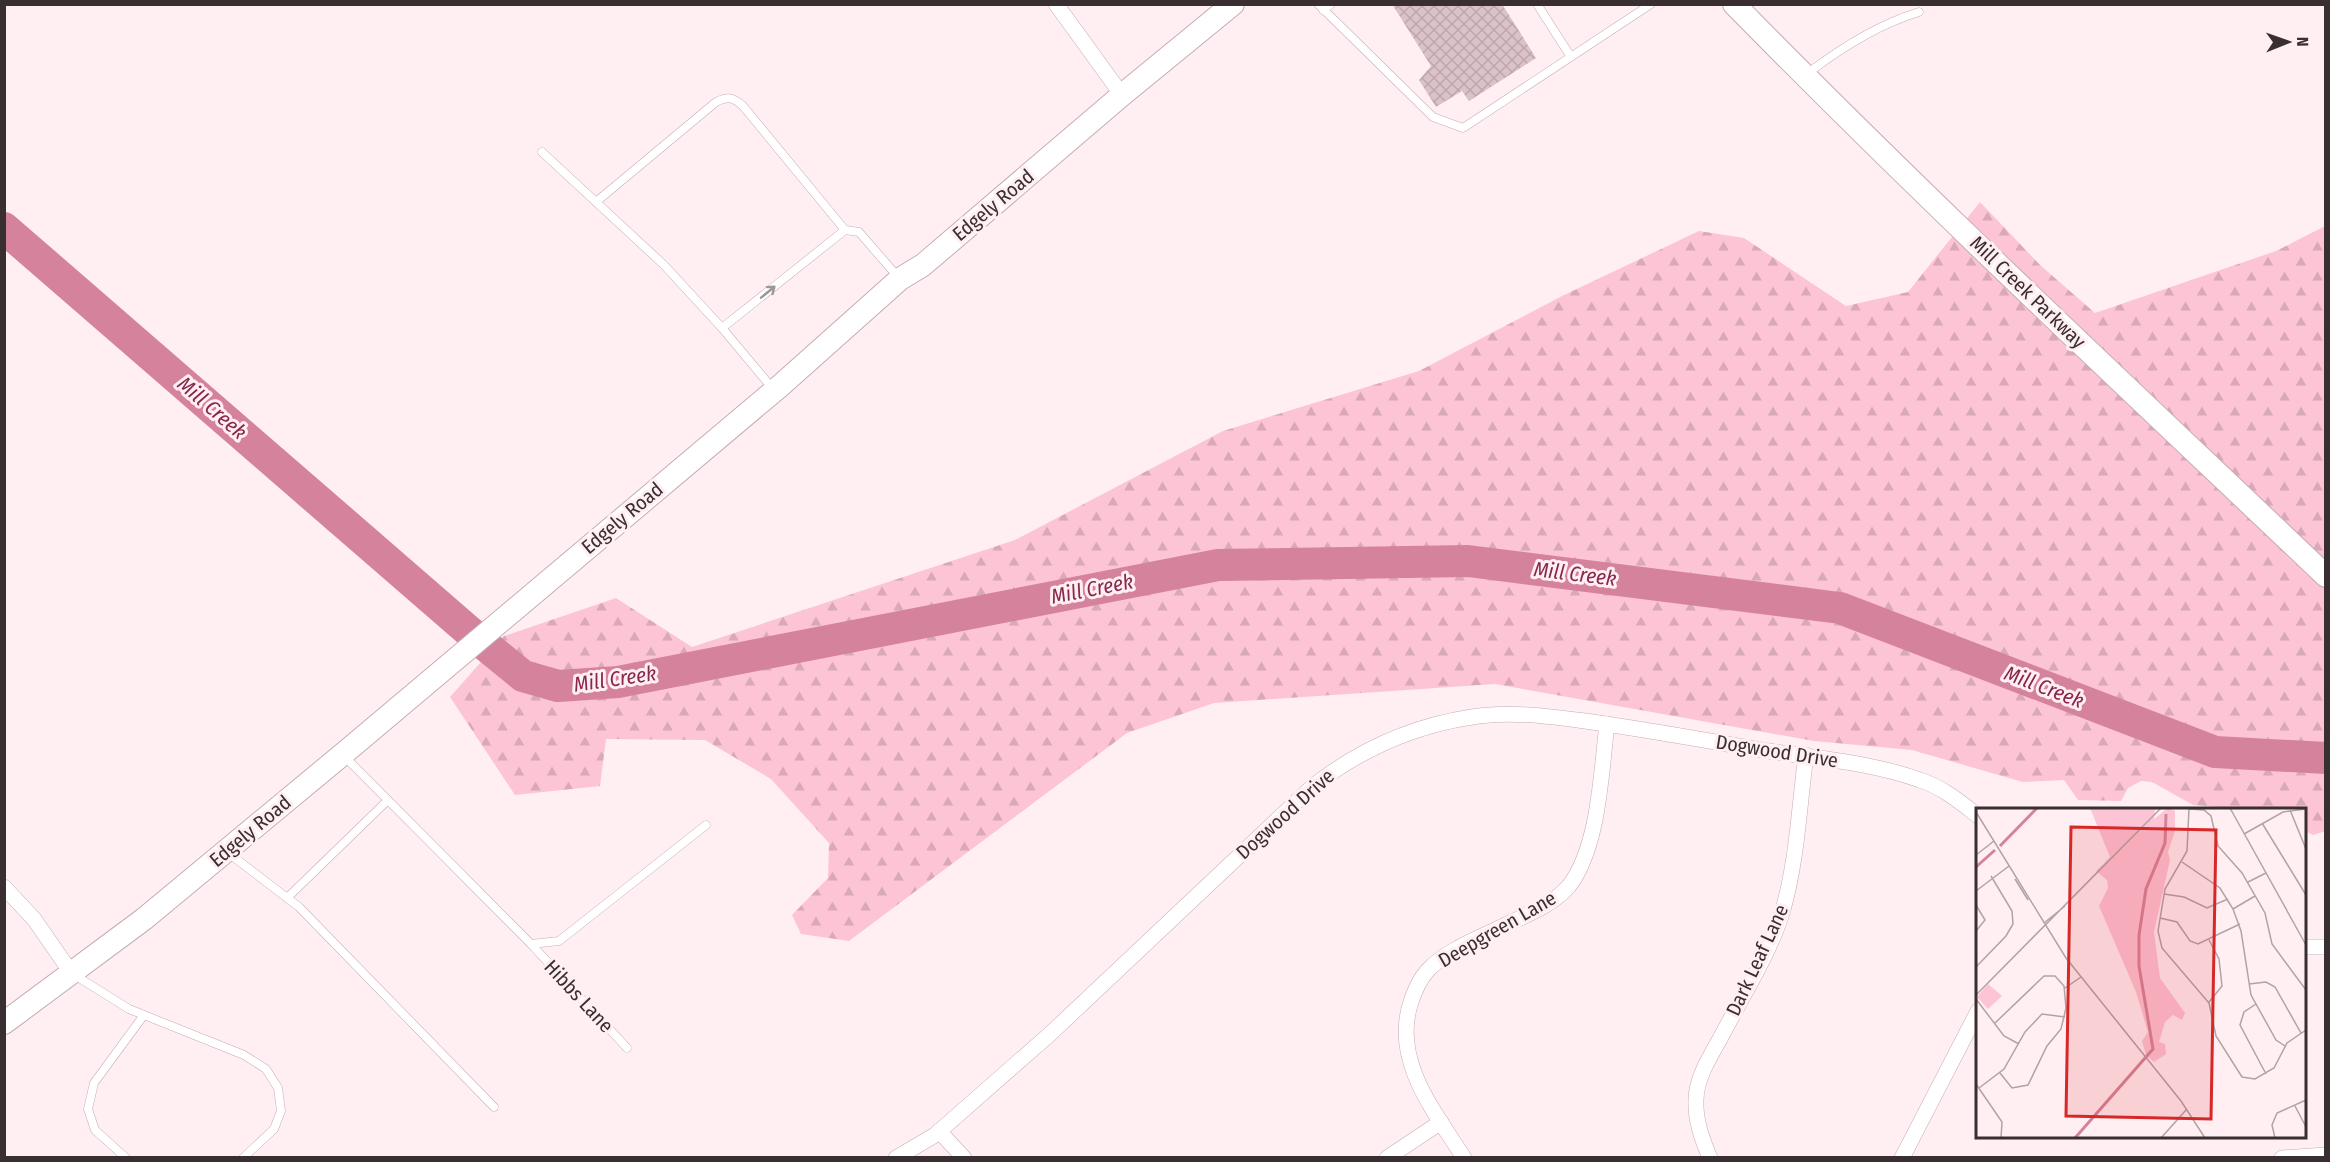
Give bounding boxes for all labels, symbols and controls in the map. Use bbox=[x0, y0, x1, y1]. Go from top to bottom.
north arrow bbox=[2258, 12, 2318, 72]
text: N bbox=[2293, 37, 2312, 47]
street label: Edgely Road bbox=[947, 164, 1039, 246]
street label: Mill Creek Parkway bbox=[1965, 231, 2091, 353]
one-way arrow bbox=[759, 285, 775, 298]
water label: Mill Creek bbox=[172, 371, 252, 445]
street label: Edgely Road bbox=[576, 477, 668, 559]
water label: Mill Creek bbox=[1532, 556, 1618, 592]
water label: Mill Creek bbox=[1049, 568, 1135, 610]
water label: Mill Creek bbox=[572, 660, 658, 698]
water label: Mill Creek bbox=[2001, 660, 2087, 714]
street label: Dogwood Drive bbox=[1714, 729, 1840, 773]
street label: Dogwood Drive bbox=[1231, 764, 1339, 864]
street label: Edgely Road bbox=[204, 790, 296, 872]
inset map bbox=[1976, 808, 2306, 1138]
street label: Deepgreen Lane bbox=[1434, 886, 1560, 972]
street label: Dark Leaf Lane bbox=[1721, 901, 1793, 1019]
street label: Hibbs Lane bbox=[539, 955, 619, 1037]

